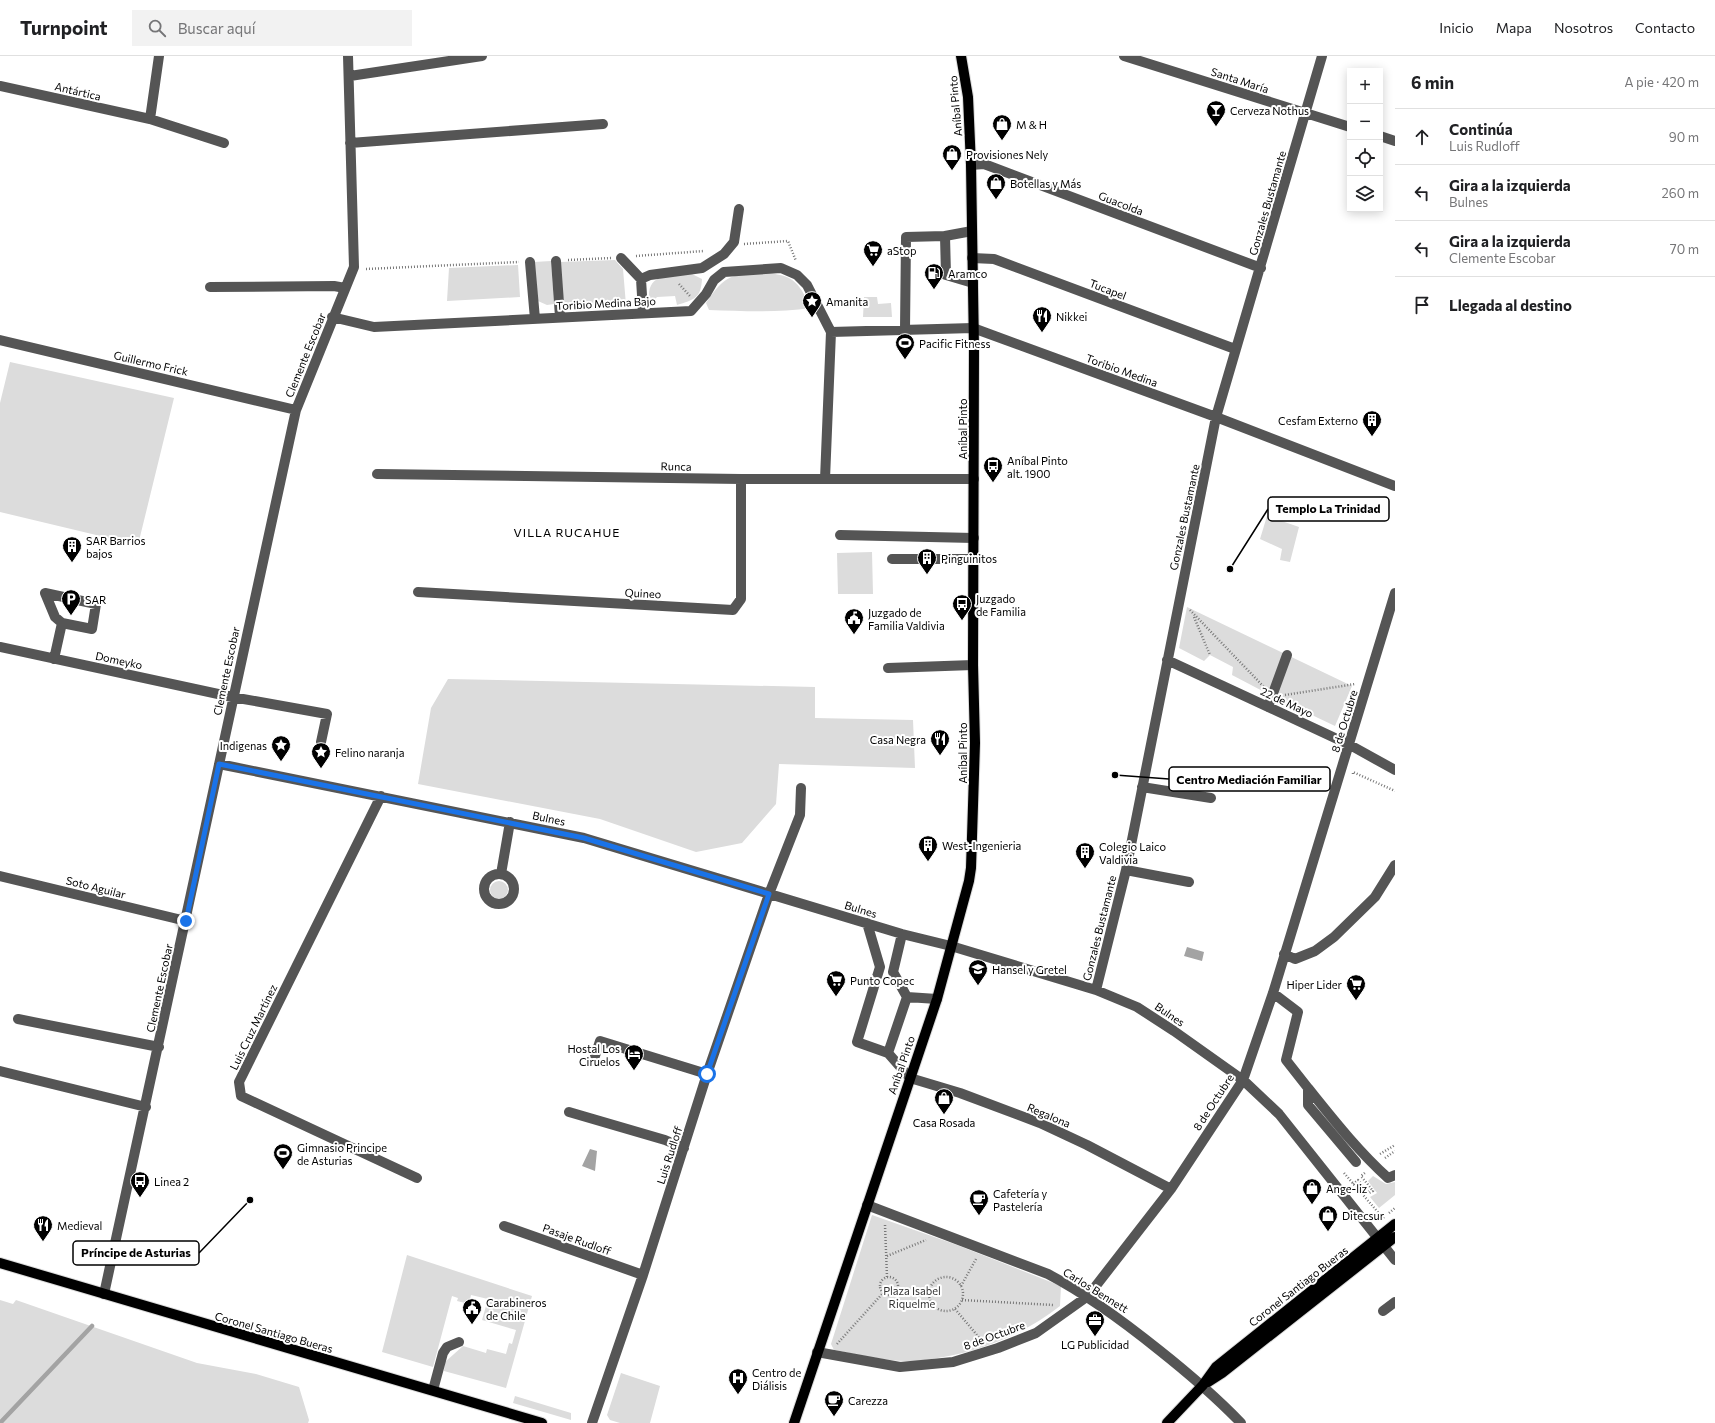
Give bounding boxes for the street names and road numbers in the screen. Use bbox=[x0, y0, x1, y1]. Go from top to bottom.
street label: Santa María bbox=[1209, 65, 1271, 95]
street label: Aníbal Pinto bbox=[946, 75, 964, 137]
street label: Antártica bbox=[54, 79, 102, 103]
street label: Gonzales Bustamante bbox=[1246, 149, 1288, 257]
street label: Guacolda bbox=[1097, 189, 1145, 217]
street label: Tucapel bbox=[1088, 276, 1128, 302]
street label: Toribio Medina Bajo bbox=[556, 294, 657, 312]
street label: Clemente Escobar bbox=[282, 310, 328, 399]
street label: Guillermo Frick bbox=[113, 348, 189, 378]
street label: Toribio Medina bbox=[1084, 351, 1160, 389]
street label: Aníbal Pinto bbox=[956, 398, 969, 459]
street label: Runca bbox=[660, 459, 692, 473]
street label: Gonzales Bustamante bbox=[1166, 463, 1202, 571]
street label: Quineo bbox=[624, 586, 662, 600]
street label: Clemente Escobar bbox=[210, 625, 242, 717]
street label: Domeyko bbox=[94, 649, 144, 671]
street label: 22 de Mayo bbox=[1259, 684, 1316, 720]
street label: 8 de Octubre bbox=[1328, 688, 1360, 754]
street label: Aníbal Pinto bbox=[956, 722, 969, 783]
street label: Bulnes bbox=[531, 808, 567, 828]
street label: Soto Aguilar bbox=[65, 873, 128, 901]
street label: Gonzales Bustamante bbox=[1080, 874, 1118, 982]
street label: Bulnes bbox=[843, 898, 879, 920]
street label: Clemente Escobar bbox=[143, 942, 175, 1034]
street label: Luis Cruz Martínez bbox=[227, 982, 280, 1072]
street label: Bulnes bbox=[1153, 999, 1187, 1029]
street label: Aníbal Pinto bbox=[885, 1034, 917, 1096]
street label: 8 de Octubre bbox=[1190, 1071, 1236, 1133]
street label: Regalona bbox=[1025, 1100, 1073, 1130]
street label: Luis Rudloff bbox=[654, 1124, 685, 1186]
street label: Pasaje Rudloff bbox=[541, 1221, 613, 1258]
street label: Coronel Santiago Bueras bbox=[1246, 1243, 1350, 1329]
street label: Carlos Bennett bbox=[1061, 1265, 1131, 1315]
street label: Coronel Santiago Bueras bbox=[214, 1309, 334, 1355]
street label: 8 de Octubre bbox=[961, 1318, 1027, 1352]

